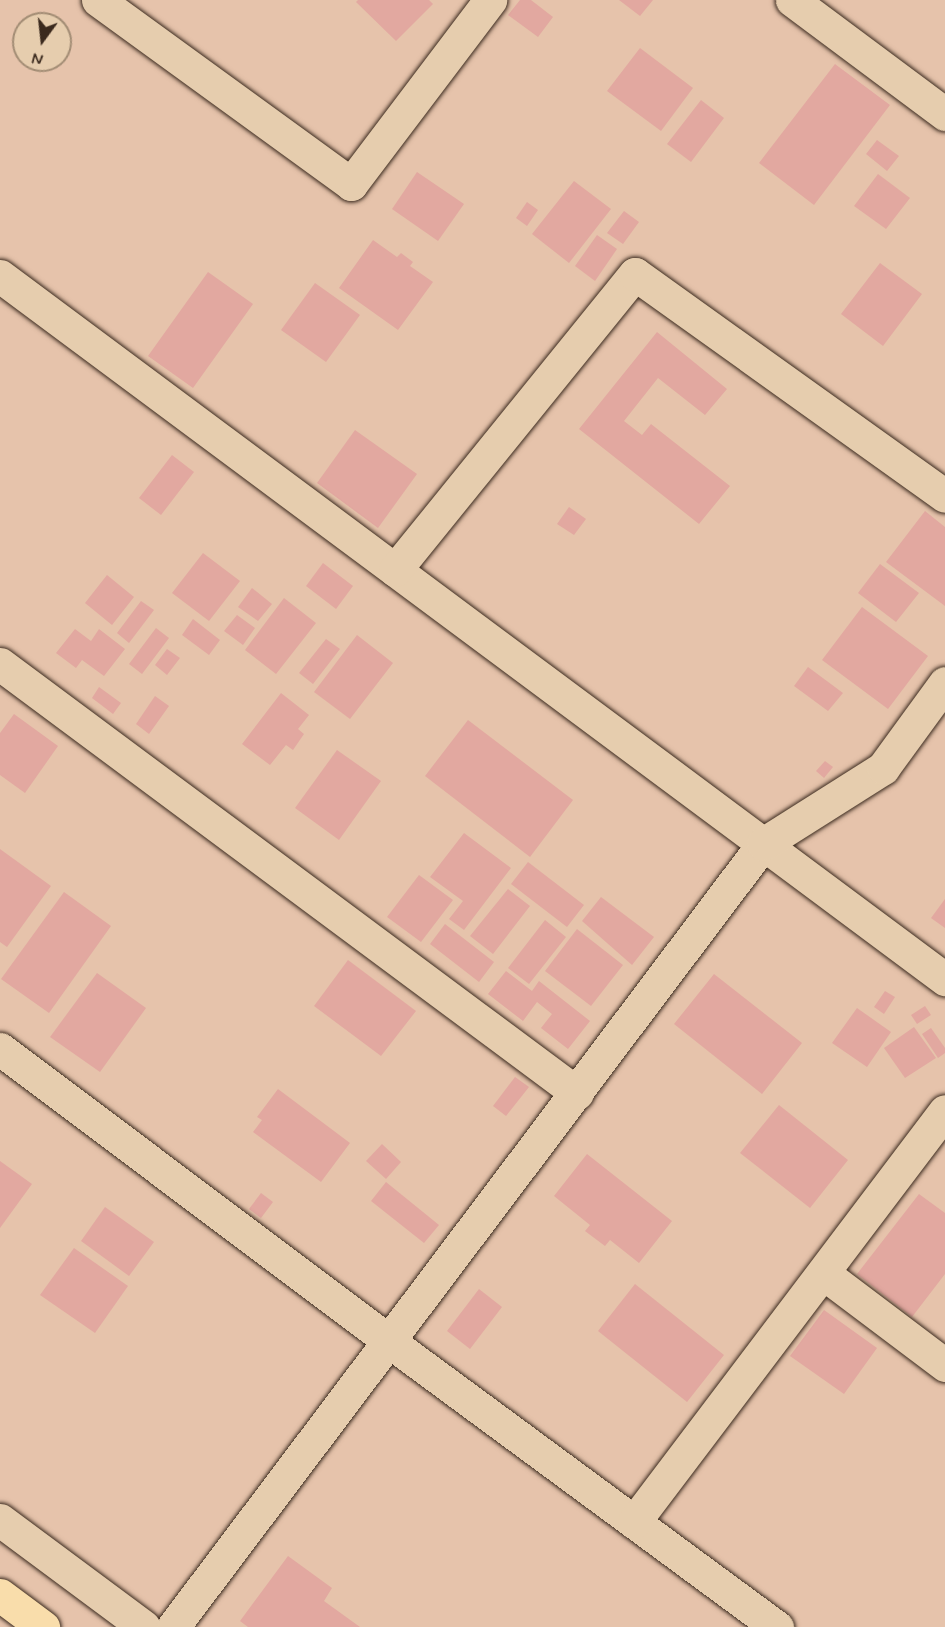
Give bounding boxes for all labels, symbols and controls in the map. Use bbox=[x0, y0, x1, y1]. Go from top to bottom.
north arrow bbox=[12, 12, 72, 72]
text: N bbox=[30, 46, 46, 69]

